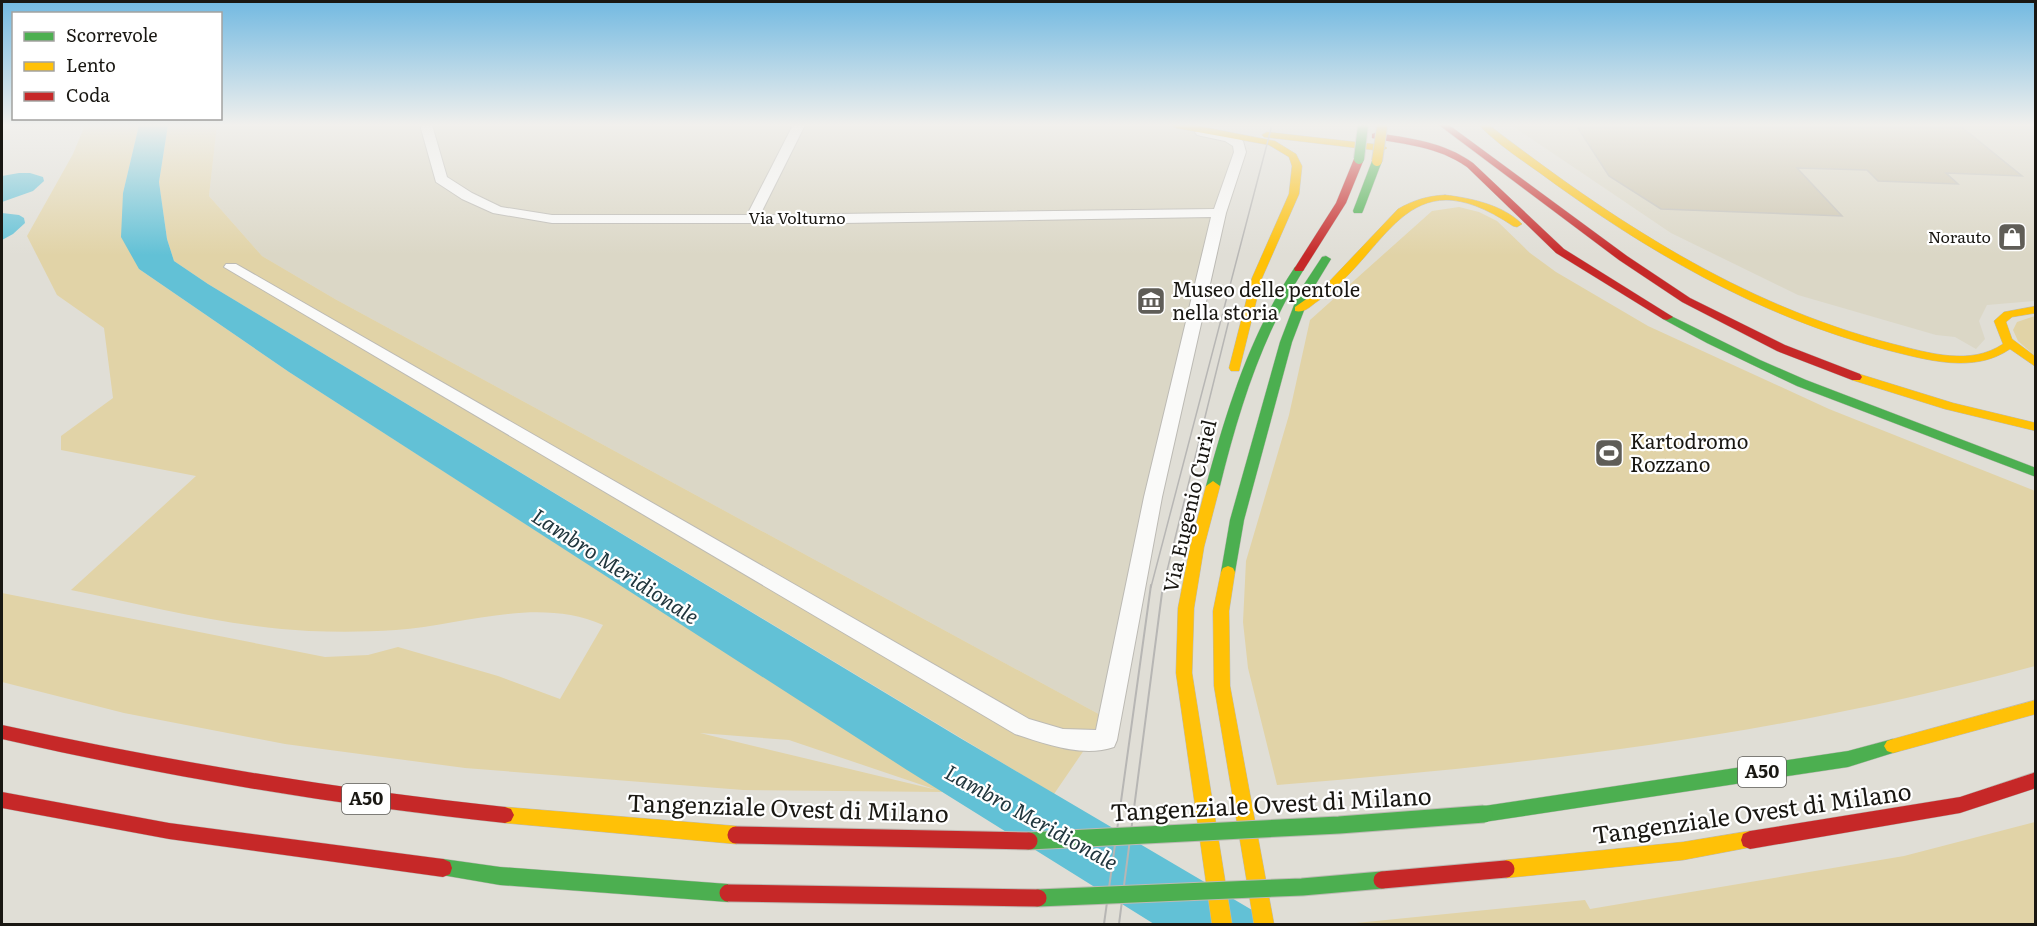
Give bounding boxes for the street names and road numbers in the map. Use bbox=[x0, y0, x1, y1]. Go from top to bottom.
street label: Via Volturno bbox=[748, 205, 846, 229]
street label: Via Eugenio Curiel bbox=[1154, 416, 1223, 595]
road number: A50 bbox=[1738, 757, 1786, 787]
street label: Tangenziale Ovest di Milano bbox=[1590, 772, 1913, 851]
street label: Tangenziale Ovest di Milano bbox=[1109, 777, 1433, 828]
street label: Tangenziale Ovest di Milano bbox=[627, 783, 950, 830]
road number: A50 bbox=[342, 784, 390, 814]

